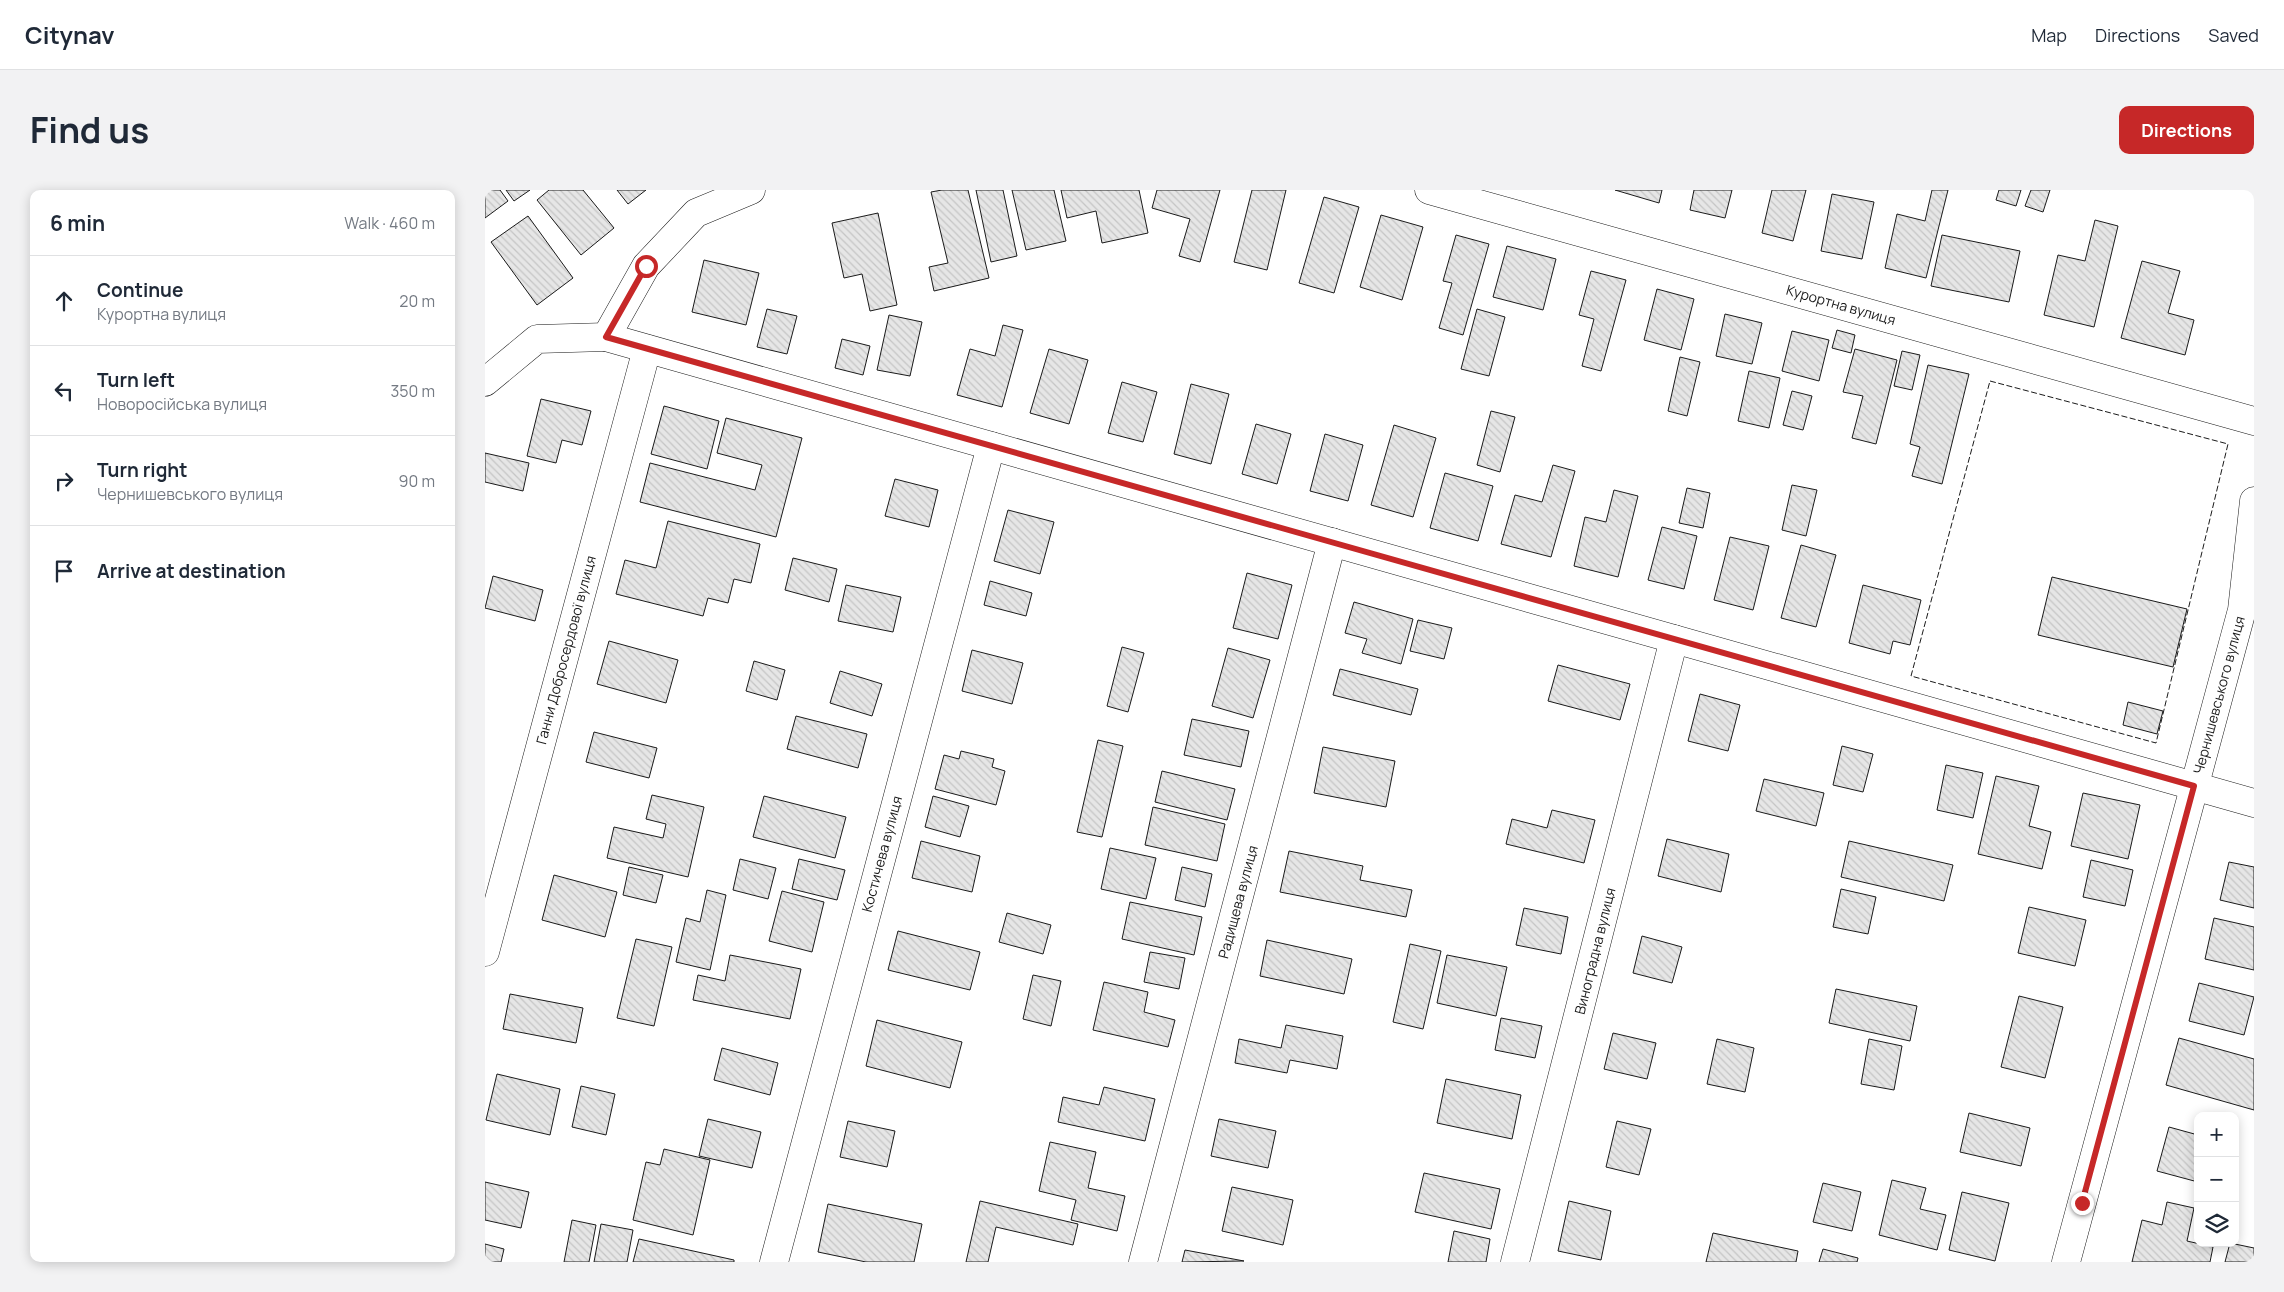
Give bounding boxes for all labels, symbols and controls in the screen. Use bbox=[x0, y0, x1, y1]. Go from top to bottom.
text: Citynav bbox=[25, 18, 115, 51]
text: Map bbox=[2031, 23, 2067, 47]
text: Directions bbox=[2095, 23, 2180, 47]
text: Saved bbox=[2208, 23, 2259, 47]
text: Find us bbox=[30, 106, 149, 154]
button: Directions bbox=[2119, 106, 2254, 154]
text: 6 min bbox=[50, 209, 105, 237]
text: Walk · 460 m bbox=[344, 212, 435, 234]
route start bbox=[635, 255, 658, 278]
text: Continue bbox=[97, 277, 183, 303]
street label: Курортна вулиця bbox=[1784, 280, 1898, 329]
icon: ahead bbox=[50, 287, 78, 315]
text: 20 m bbox=[399, 290, 435, 312]
text: Курортна вулиця bbox=[97, 303, 226, 325]
text: Turn left bbox=[97, 367, 175, 393]
icon: left bbox=[50, 377, 78, 405]
text: 350 m bbox=[390, 380, 435, 402]
text: Новоросійська вулиця bbox=[97, 393, 267, 415]
text: Turn right bbox=[97, 457, 187, 483]
icon: right bbox=[50, 467, 78, 495]
text: 90 m bbox=[399, 470, 435, 492]
text: Чернишевського вулиця bbox=[97, 483, 283, 505]
street label: Ганни Добросердової вулиця bbox=[531, 553, 600, 746]
icon: arrive bbox=[50, 557, 78, 585]
text: Arrive at destination bbox=[97, 558, 286, 584]
street label: Чернишевського вулиця bbox=[2188, 614, 2249, 776]
street label: Костичева вулиця bbox=[857, 794, 906, 914]
street label: Радищева вулиця bbox=[1213, 843, 1262, 961]
street label: Виноградна вулиця bbox=[1570, 886, 1619, 1016]
map controls bbox=[2194, 1112, 2239, 1247]
button: + bbox=[2194, 1112, 2239, 1157]
button: − bbox=[2194, 1157, 2239, 1202]
route end bbox=[2071, 1192, 2094, 1215]
button: layers bbox=[2194, 1202, 2239, 1247]

